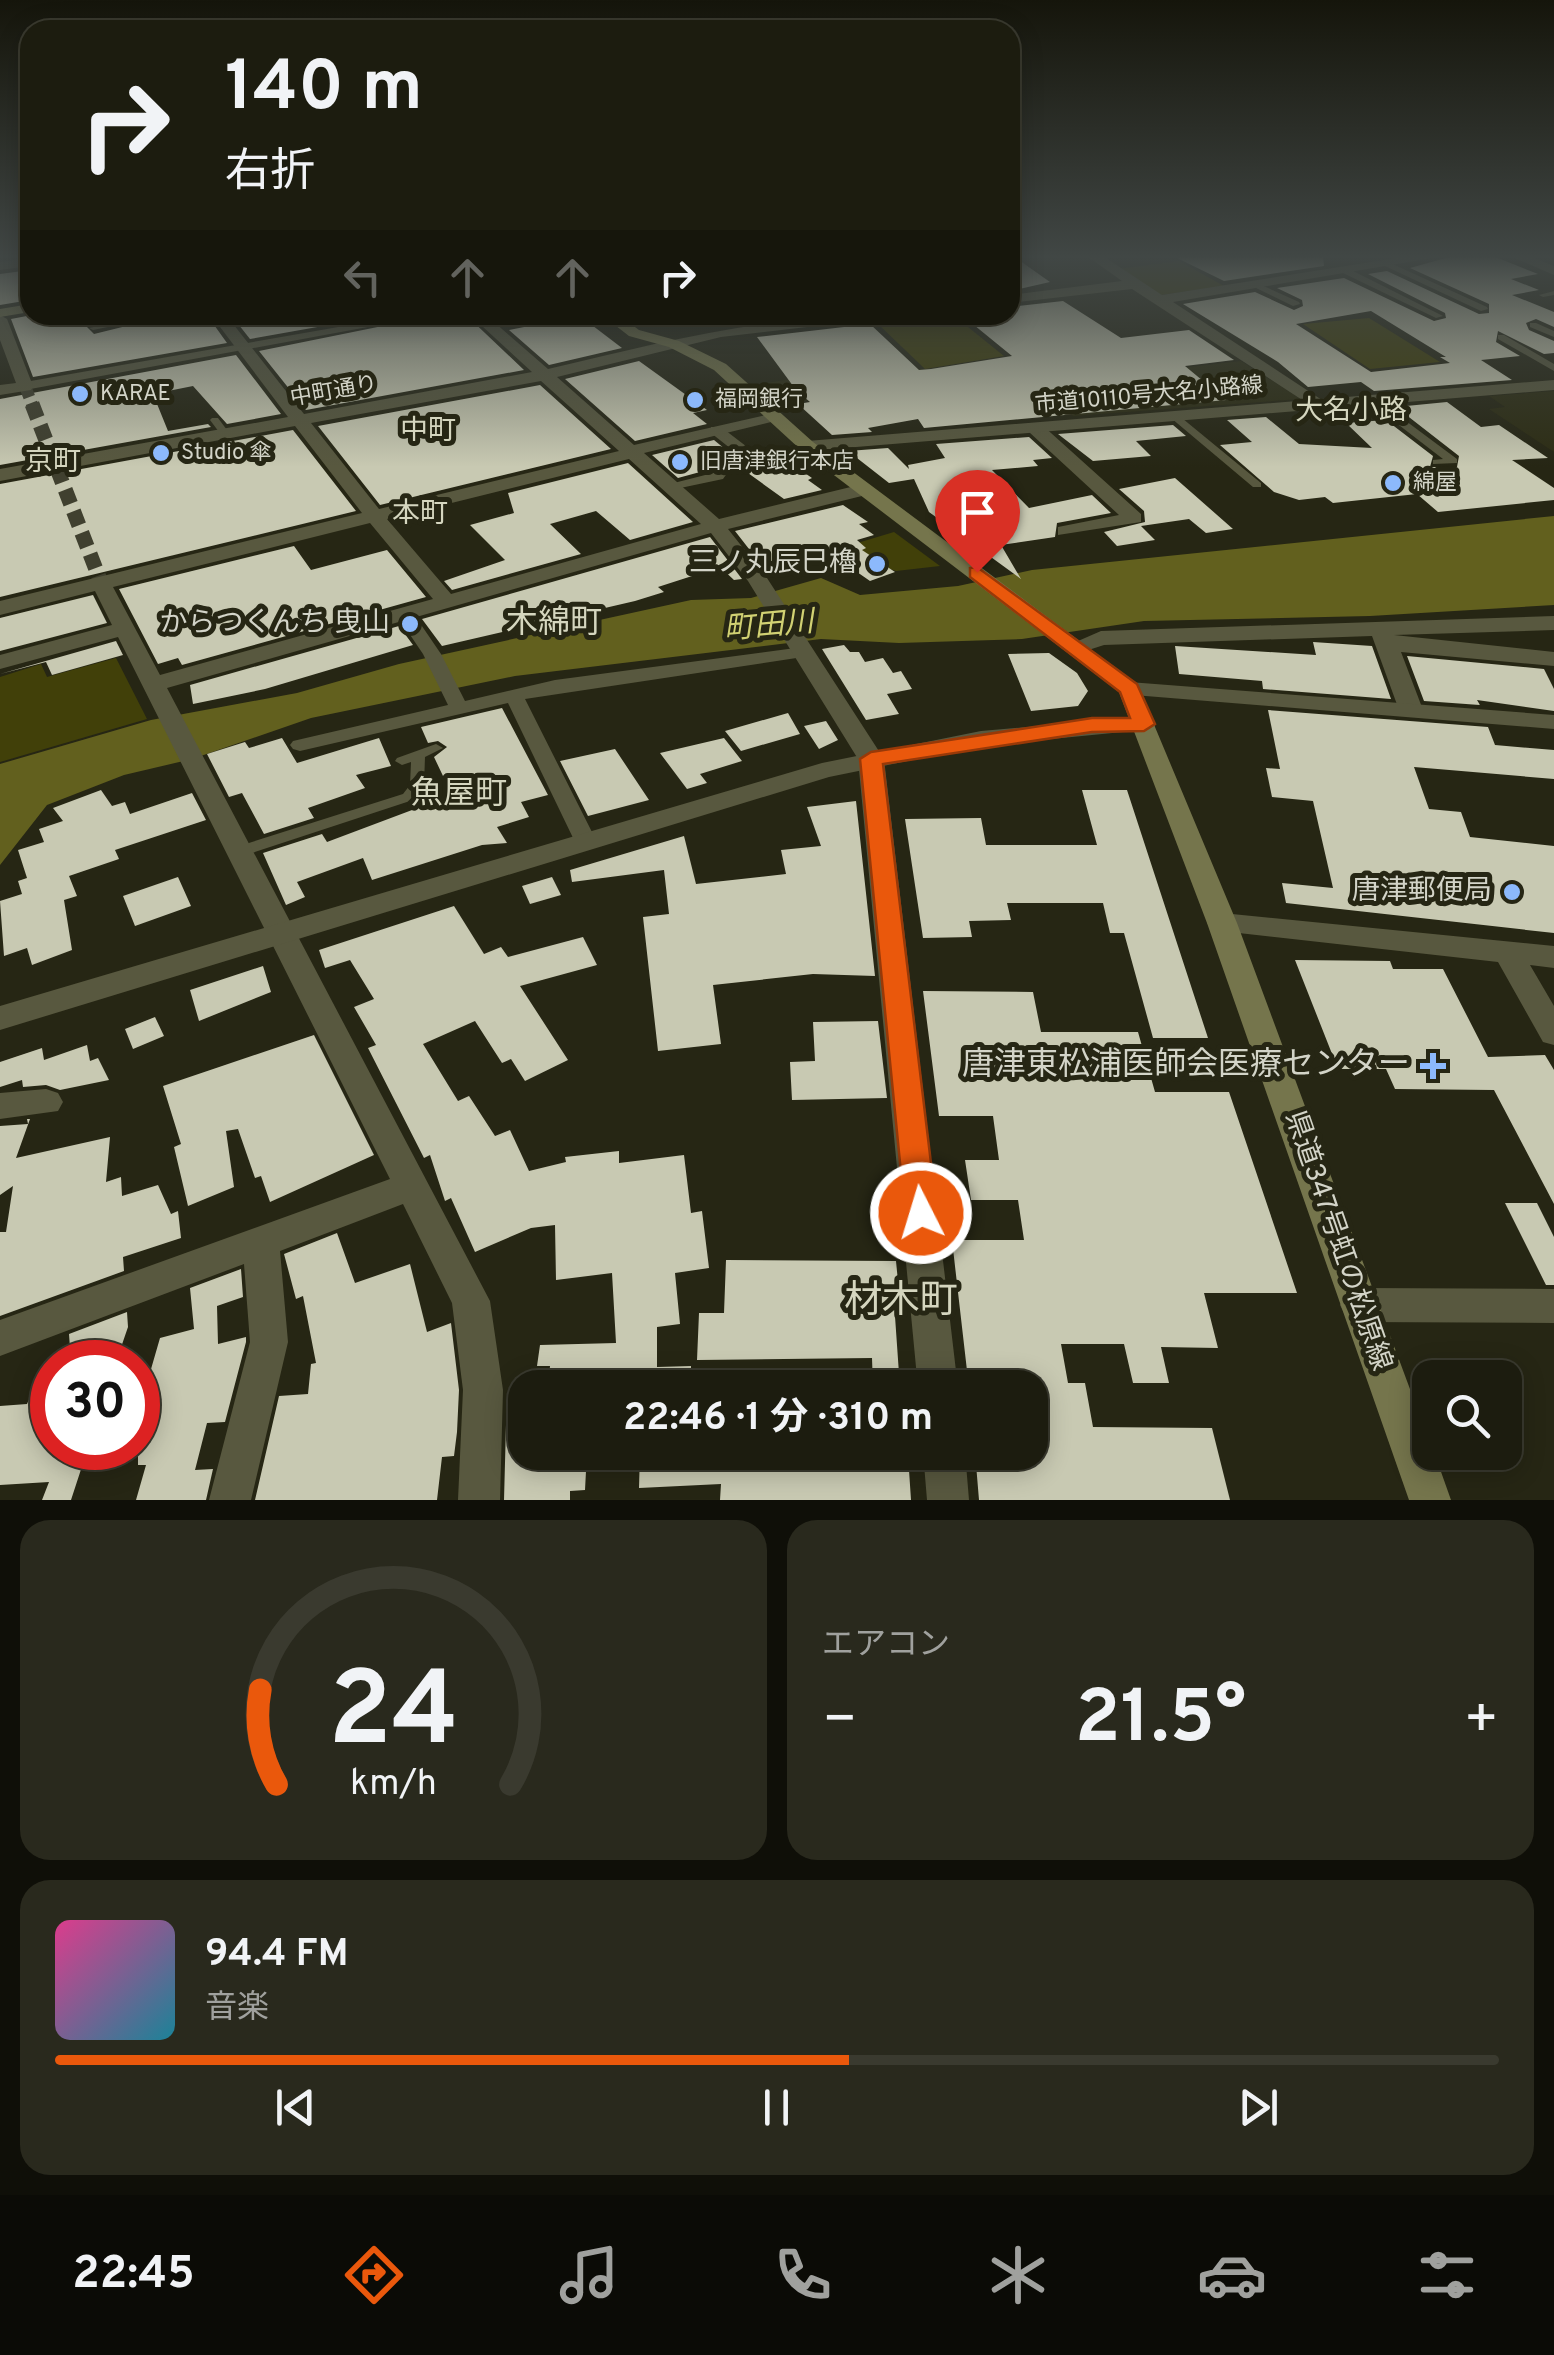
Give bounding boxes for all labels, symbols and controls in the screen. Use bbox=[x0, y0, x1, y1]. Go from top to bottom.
text: 140 m bbox=[225, 46, 423, 135]
icon: right bbox=[60, 60, 190, 190]
text: 右折 bbox=[225, 145, 315, 202]
icon: left bbox=[335, 250, 390, 305]
icon: ahead bbox=[440, 250, 495, 305]
icon: ahead bbox=[545, 250, 600, 305]
icon: right bbox=[650, 250, 705, 305]
street label: 中町通り bbox=[288, 371, 380, 413]
street label: 市道10110号大名小路線 bbox=[1034, 373, 1264, 419]
place label: KARAE bbox=[100, 381, 171, 408]
marker: KARAE bbox=[69, 383, 91, 405]
place label: 福岡銀行 bbox=[715, 387, 803, 414]
marker: 福岡銀行 bbox=[684, 389, 706, 411]
district label: 大名小路 bbox=[1295, 394, 1407, 430]
district label: 中町 bbox=[400, 414, 456, 450]
place label: Studio 傘 bbox=[181, 440, 271, 467]
marker: Studio 傘 bbox=[150, 442, 172, 464]
district label: 京町 bbox=[25, 445, 81, 481]
place label: 旧唐津銀行本店 bbox=[700, 449, 854, 476]
marker: 旧唐津銀行本店 bbox=[669, 451, 691, 473]
pin bbox=[935, 470, 1020, 573]
place label: 綿屋 bbox=[1413, 470, 1457, 497]
marker: 綿屋 bbox=[1382, 472, 1404, 494]
icon: arrive bbox=[950, 485, 1005, 540]
district label: 本町 bbox=[392, 497, 448, 533]
place label: 三ノ丸辰巳櫓 bbox=[689, 546, 857, 582]
marker: 三ノ丸辰巳櫓 bbox=[866, 553, 888, 575]
district label: 木綿町 bbox=[506, 604, 602, 644]
water label: 町田川 bbox=[723, 604, 818, 649]
place label: からつくんち 曳山 bbox=[159, 606, 390, 642]
marker: からつくんち 曳山 bbox=[399, 613, 421, 635]
district label: 魚屋町 bbox=[411, 775, 507, 815]
place label: 唐津郵便局 bbox=[1352, 874, 1492, 910]
marker: 唐津郵便局 bbox=[1501, 881, 1523, 903]
place label: 唐津東松浦医師会医療センター bbox=[962, 1046, 1410, 1086]
marker: 唐津東松浦医師会医療センター bbox=[1420, 1053, 1446, 1079]
street label: 県道347号虹の松原線 bbox=[1276, 1106, 1398, 1376]
position arrow bbox=[869, 1161, 973, 1265]
district label: 材木町 bbox=[844, 1278, 958, 1327]
speed limit sign: 30 bbox=[30, 1340, 160, 1470]
map controls bbox=[1412, 1360, 1522, 1470]
button: search bbox=[1412, 1360, 1522, 1470]
text: 22:46 · 1 分 · 310 m bbox=[623, 1395, 933, 1444]
text: エアコン bbox=[822, 1626, 950, 1666]
text: 24 bbox=[328, 1650, 459, 1782]
text: 21.5° bbox=[1075, 1674, 1246, 1769]
text: − bbox=[822, 1687, 857, 1757]
text: + bbox=[1464, 1687, 1499, 1757]
text: km/h bbox=[350, 1762, 437, 1808]
text: 94.4 FM bbox=[205, 1931, 348, 1980]
text: 音楽 bbox=[205, 1989, 269, 2029]
icon: previous bbox=[268, 2080, 323, 2135]
icon: pause bbox=[749, 2080, 804, 2135]
icon: next bbox=[1231, 2080, 1286, 2135]
icon: directions bbox=[339, 2240, 409, 2310]
icon: music bbox=[554, 2240, 624, 2310]
icon: phone bbox=[768, 2240, 838, 2310]
icon: climate bbox=[983, 2240, 1053, 2310]
icon: car bbox=[1197, 2240, 1267, 2310]
icon: filters bbox=[1412, 2240, 1482, 2310]
text: 22:45 bbox=[72, 2247, 195, 2304]

